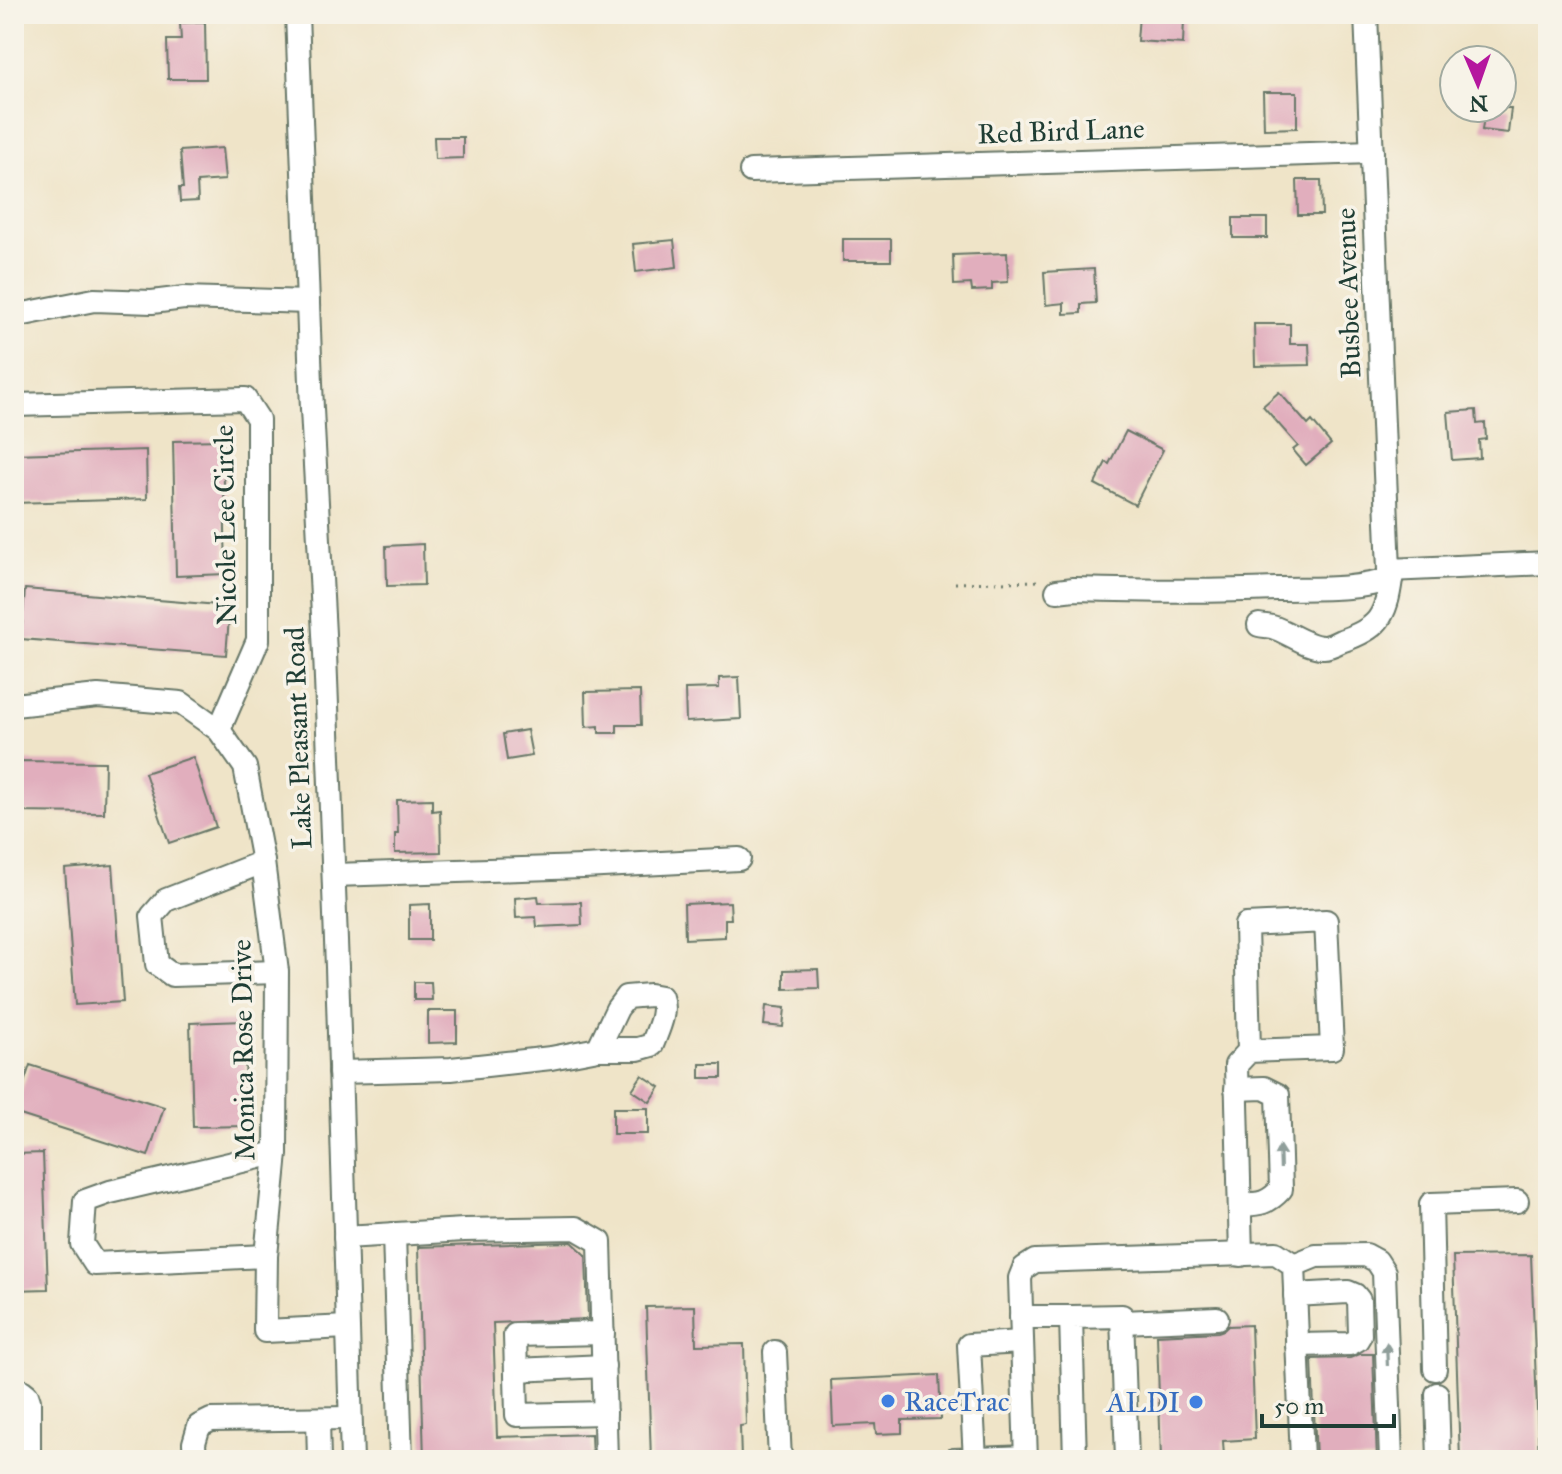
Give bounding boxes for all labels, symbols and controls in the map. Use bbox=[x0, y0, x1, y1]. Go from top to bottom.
north arrow bbox=[1438, 44, 1518, 124]
text: N bbox=[1469, 90, 1488, 117]
street label: Red Bird Lane bbox=[977, 111, 1145, 151]
street label: Busbee Avenue bbox=[1328, 207, 1368, 379]
street label: Nicole Lee Circle bbox=[206, 424, 244, 626]
street label: Lake Pleasant Road bbox=[277, 626, 319, 850]
street label: Monica Rose Drive bbox=[224, 939, 262, 1161]
one-way arrow bbox=[1273, 1144, 1286, 1169]
one-way arrow bbox=[1381, 1341, 1394, 1366]
scale bar bbox=[1262, 1378, 1394, 1428]
place label: RaceTrac bbox=[904, 1384, 1010, 1419]
place label: ALDI bbox=[1106, 1385, 1180, 1420]
text: 50 m bbox=[1274, 1391, 1324, 1421]
marker: RaceTrac bbox=[879, 1392, 897, 1410]
marker: ALDI bbox=[1187, 1393, 1205, 1411]

